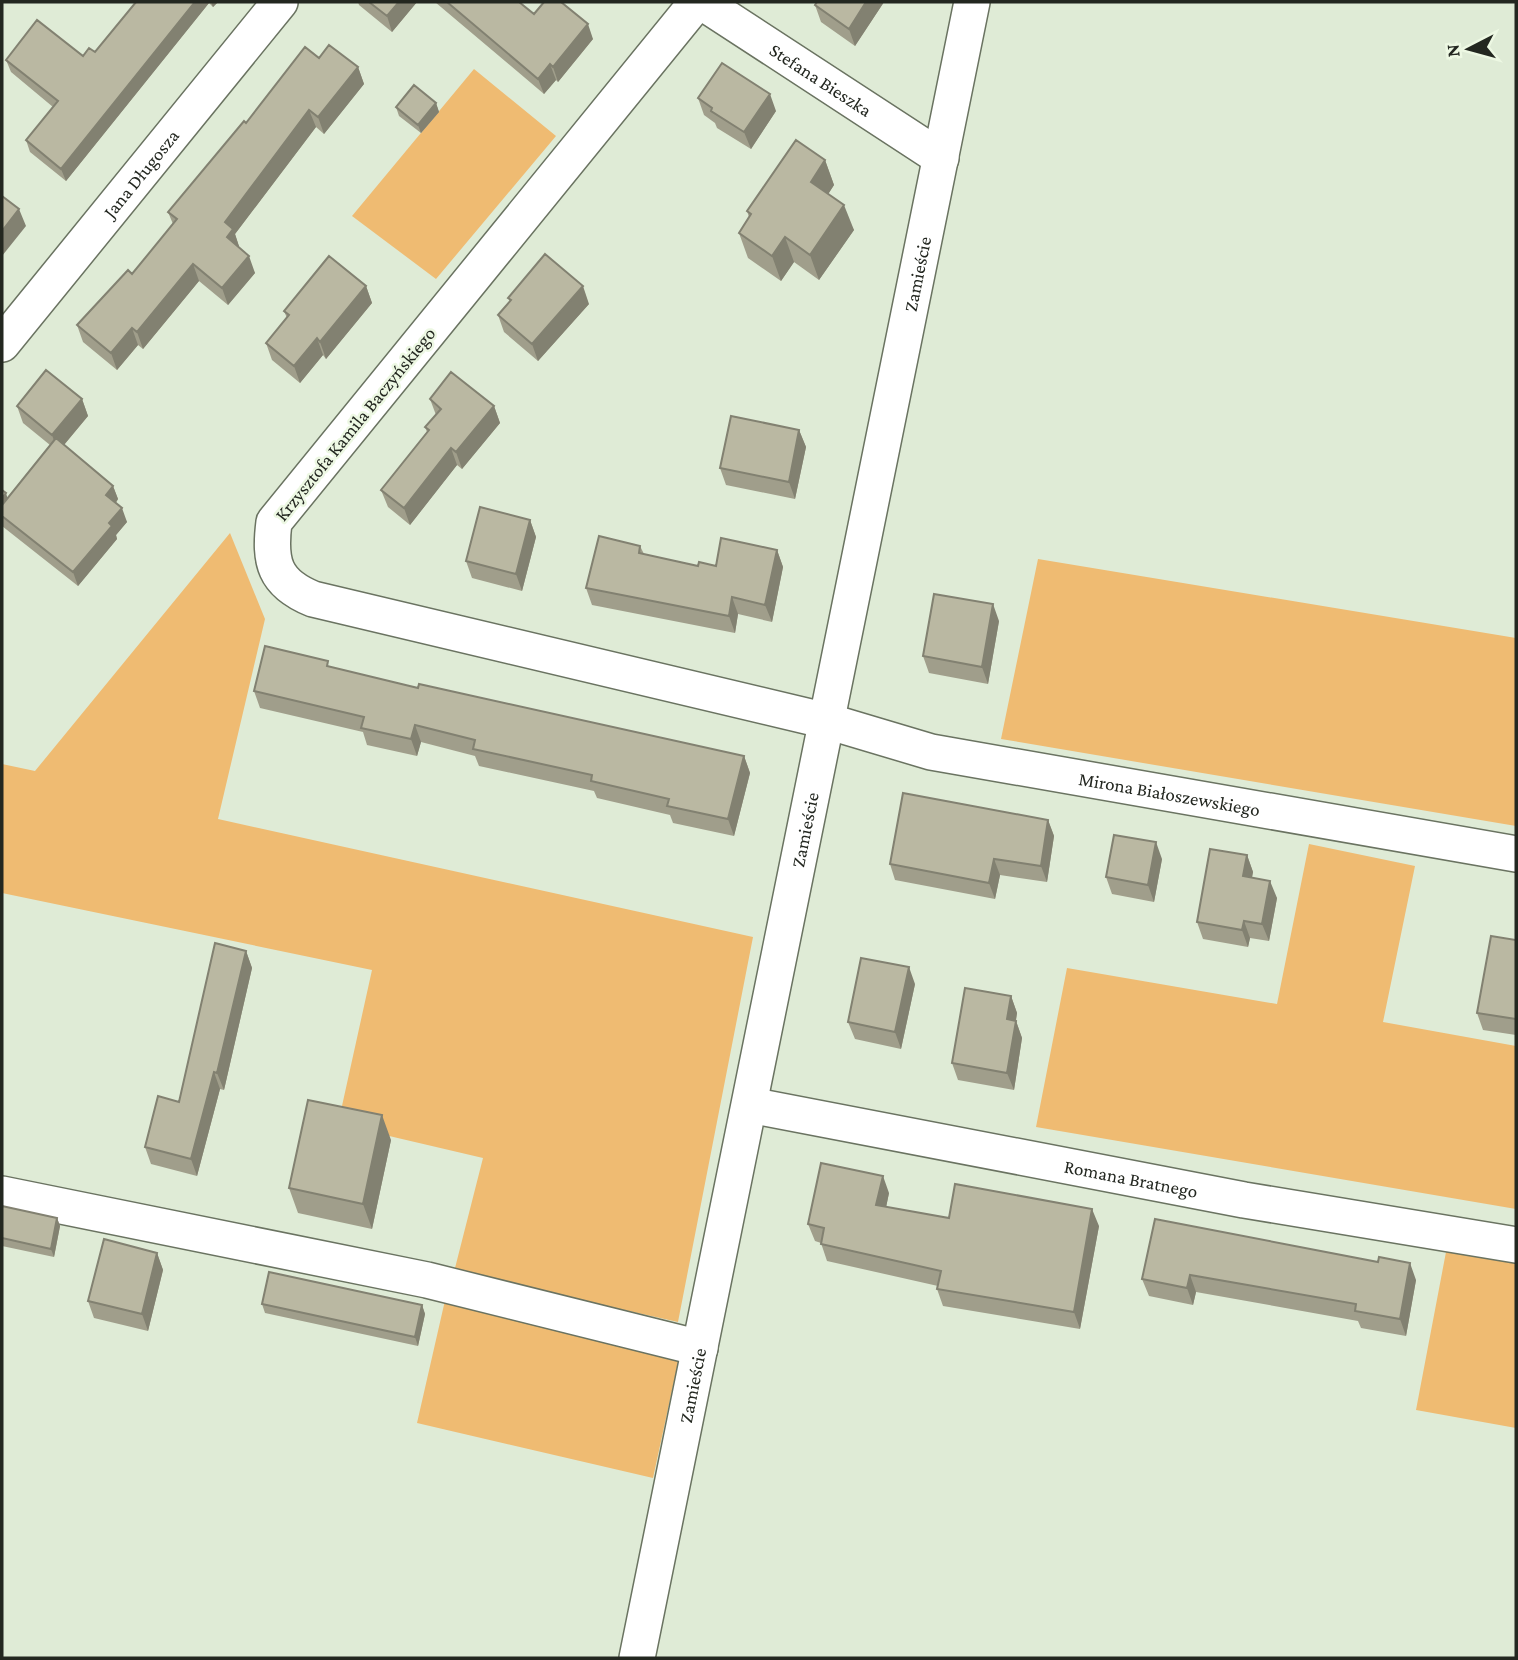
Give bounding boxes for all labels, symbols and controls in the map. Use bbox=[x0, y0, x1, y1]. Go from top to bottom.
north arrow bbox=[1434, 14, 1504, 84]
street label: Stefana Bieszka bbox=[766, 39, 876, 121]
text: N bbox=[1441, 43, 1464, 58]
street label: Jana Długosza bbox=[97, 125, 183, 223]
street label: Zamieście bbox=[899, 235, 935, 313]
street label: Krzysztofa Kamila Baczyńskiego bbox=[270, 323, 440, 525]
street label: Mirona Białoszewskiego bbox=[1077, 767, 1262, 820]
street label: Zamieście bbox=[787, 790, 822, 869]
street label: Romana Bratnego bbox=[1063, 1155, 1199, 1201]
street label: Zamieście bbox=[674, 1346, 710, 1425]

